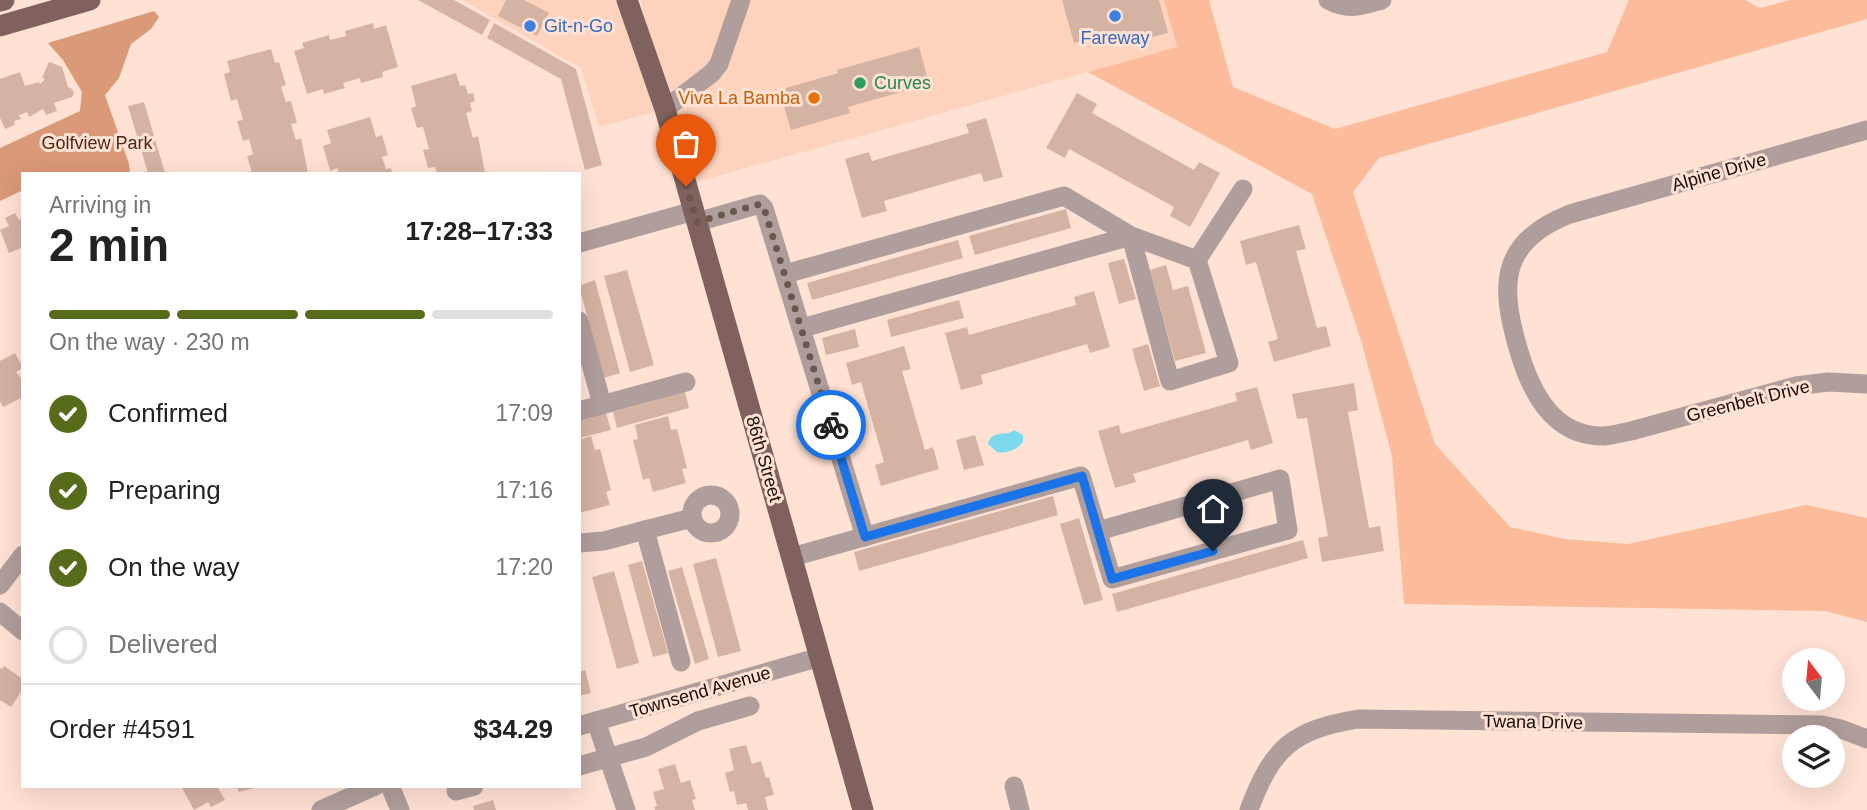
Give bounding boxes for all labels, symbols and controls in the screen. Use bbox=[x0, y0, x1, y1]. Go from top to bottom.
marker: Fareway bbox=[1107, 8, 1123, 24]
place label: Git-n-Go bbox=[544, 16, 613, 36]
marker: Git-n-Go bbox=[522, 18, 538, 34]
place label: Fareway bbox=[1080, 28, 1150, 48]
place label: Curves bbox=[874, 73, 931, 93]
marker: Curves bbox=[852, 75, 868, 91]
place label: Viva La Bamba bbox=[678, 88, 801, 108]
marker: Viva La Bamba bbox=[806, 90, 822, 106]
pin bbox=[656, 114, 716, 186]
icon: bag bbox=[667, 125, 705, 163]
park label: Golfview Park bbox=[41, 133, 154, 153]
street label: Alpine Drive bbox=[1670, 149, 1768, 195]
text: Arriving in bbox=[49, 192, 151, 218]
text: 17:28–17:33 bbox=[406, 216, 553, 246]
text: 2 min bbox=[49, 219, 169, 271]
text: On the way · 230 m bbox=[49, 329, 250, 355]
street label: Greenbelt Drive bbox=[1684, 376, 1812, 426]
courier bbox=[796, 390, 866, 460]
icon: check bbox=[49, 395, 87, 433]
text: Confirmed bbox=[108, 398, 228, 428]
text: 17:09 bbox=[495, 400, 553, 426]
icon: bike bbox=[812, 406, 850, 444]
street label: 86th Street bbox=[742, 414, 786, 504]
icon: check bbox=[49, 472, 87, 510]
text: Preparing bbox=[108, 475, 221, 505]
text: 17:16 bbox=[495, 477, 553, 503]
pin bbox=[1183, 479, 1243, 551]
icon: home bbox=[1194, 490, 1232, 528]
icon: check bbox=[49, 549, 87, 587]
text: On the way bbox=[108, 552, 240, 582]
text: 17:20 bbox=[495, 554, 553, 580]
text: Delivered bbox=[108, 629, 218, 659]
north arrow bbox=[1782, 648, 1844, 710]
map controls bbox=[1782, 648, 1845, 788]
street label: Townsend Avenue bbox=[627, 662, 773, 722]
street label: Twana Drive bbox=[1483, 711, 1583, 733]
text: Order #4591 bbox=[49, 714, 195, 744]
text: $34.29 bbox=[473, 714, 553, 744]
button: layers bbox=[1782, 725, 1845, 788]

